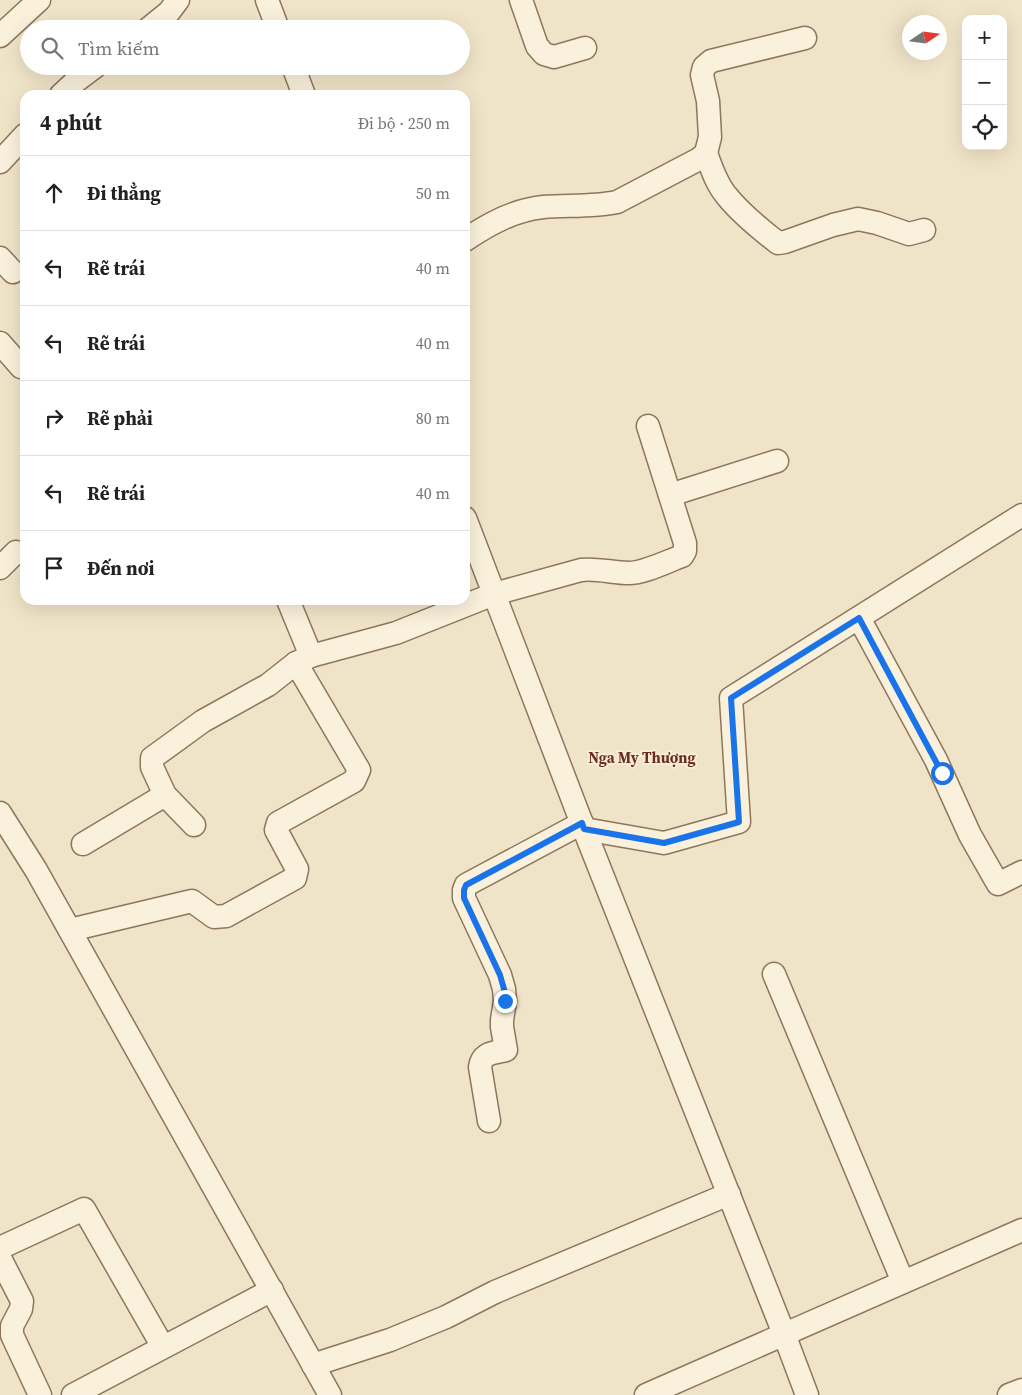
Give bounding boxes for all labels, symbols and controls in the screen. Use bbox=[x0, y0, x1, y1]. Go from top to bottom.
north arrow bbox=[902, 15, 947, 60]
map controls bbox=[962, 15, 1007, 150]
button: + bbox=[962, 15, 1007, 60]
search box bbox=[20, 20, 470, 75]
icon: search bbox=[38, 34, 66, 62]
text: Tìm kiếm bbox=[78, 35, 160, 61]
button: − bbox=[962, 60, 1007, 105]
button: locate bbox=[962, 105, 1007, 150]
text: 4 phút bbox=[40, 108, 102, 137]
text: Đi bộ · 250 m bbox=[358, 112, 450, 134]
icon: ahead bbox=[40, 179, 68, 207]
text: Đi thẳng bbox=[87, 180, 161, 206]
text: 50 m bbox=[416, 182, 450, 204]
icon: left bbox=[40, 254, 68, 282]
text: Rẽ trái bbox=[87, 255, 145, 281]
text: 40 m bbox=[416, 257, 450, 279]
icon: left bbox=[40, 329, 68, 357]
text: Rẽ trái bbox=[87, 330, 145, 356]
text: 40 m bbox=[416, 332, 450, 354]
icon: right bbox=[40, 404, 68, 432]
text: Rẽ phải bbox=[87, 405, 153, 431]
text: 80 m bbox=[416, 407, 450, 429]
icon: left bbox=[40, 479, 68, 507]
text: Rẽ trái bbox=[87, 480, 145, 506]
text: 40 m bbox=[416, 482, 450, 504]
icon: arrive bbox=[40, 554, 68, 582]
text: Đến nơi bbox=[87, 555, 155, 581]
district label: Nga My Thượng bbox=[588, 747, 696, 768]
route start bbox=[931, 762, 954, 785]
route end bbox=[494, 990, 517, 1013]

